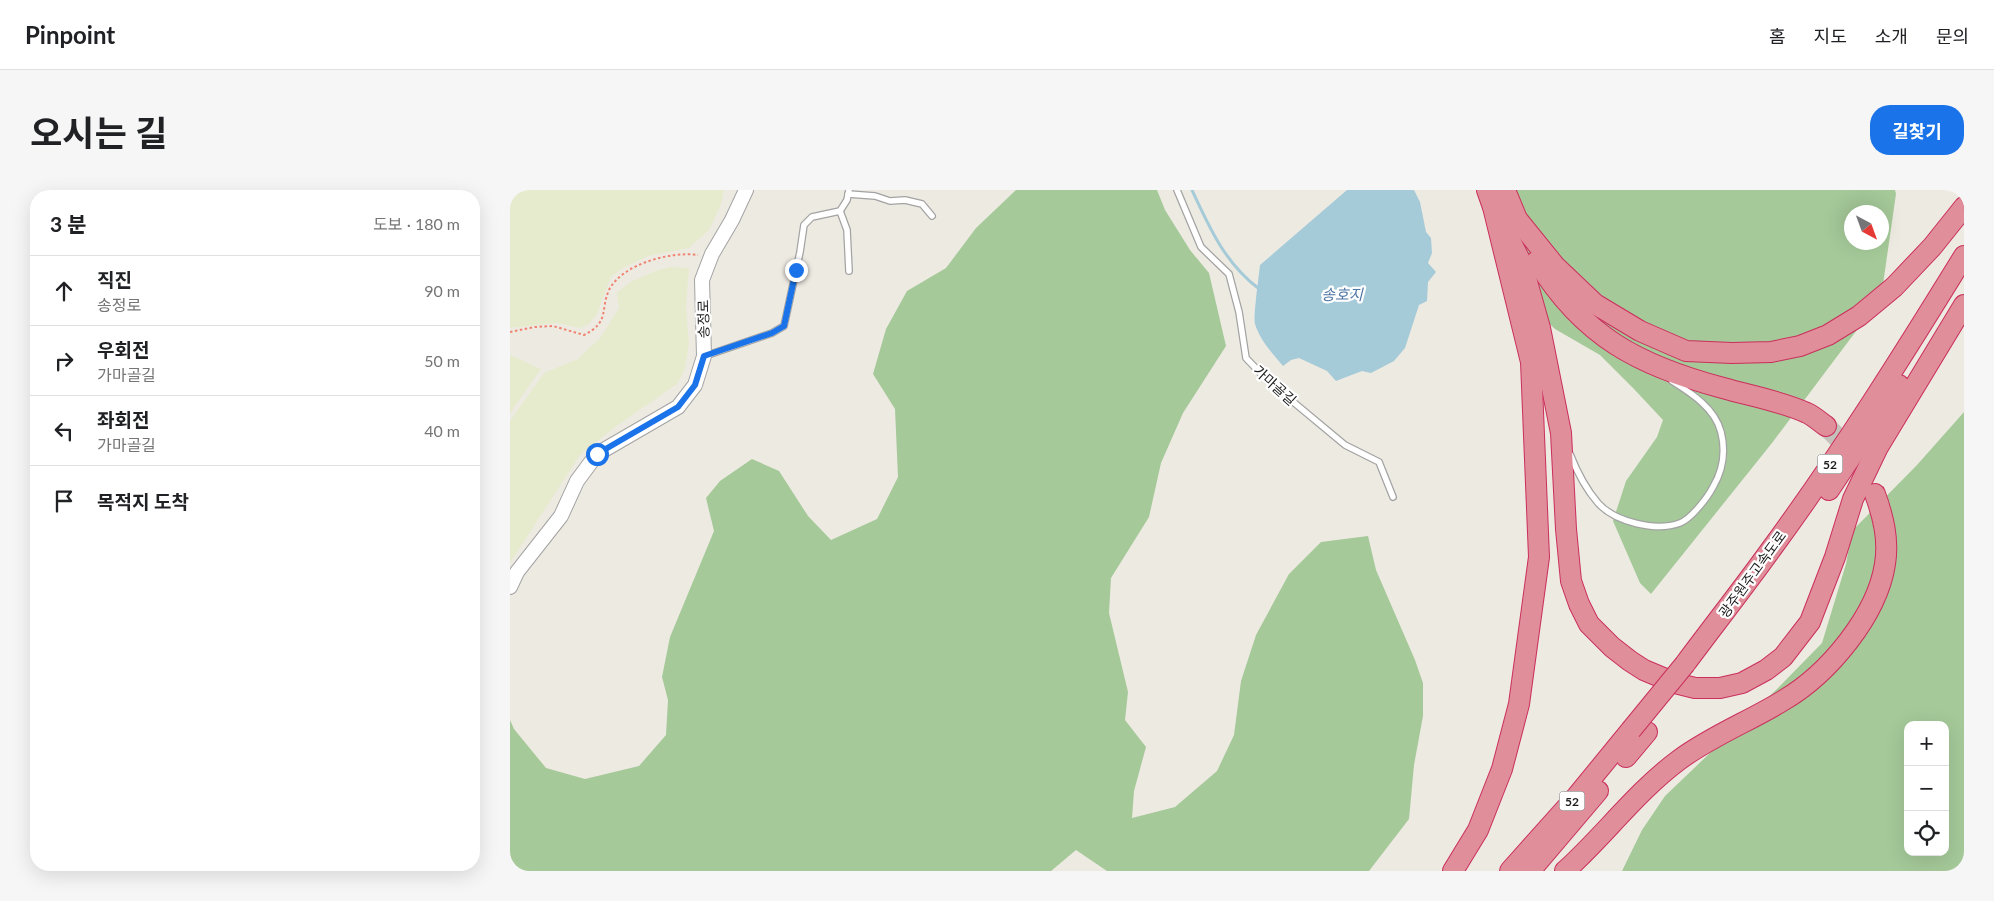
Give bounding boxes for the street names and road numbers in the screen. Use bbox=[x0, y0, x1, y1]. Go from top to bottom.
street label: 송정로 bbox=[694, 299, 712, 338]
street label: 가마골길 bbox=[1250, 361, 1300, 409]
road number: 52 bbox=[1818, 454, 1842, 474]
street label: 광주원주고속도로 bbox=[1715, 527, 1789, 621]
road number: 52 bbox=[1560, 792, 1584, 810]

